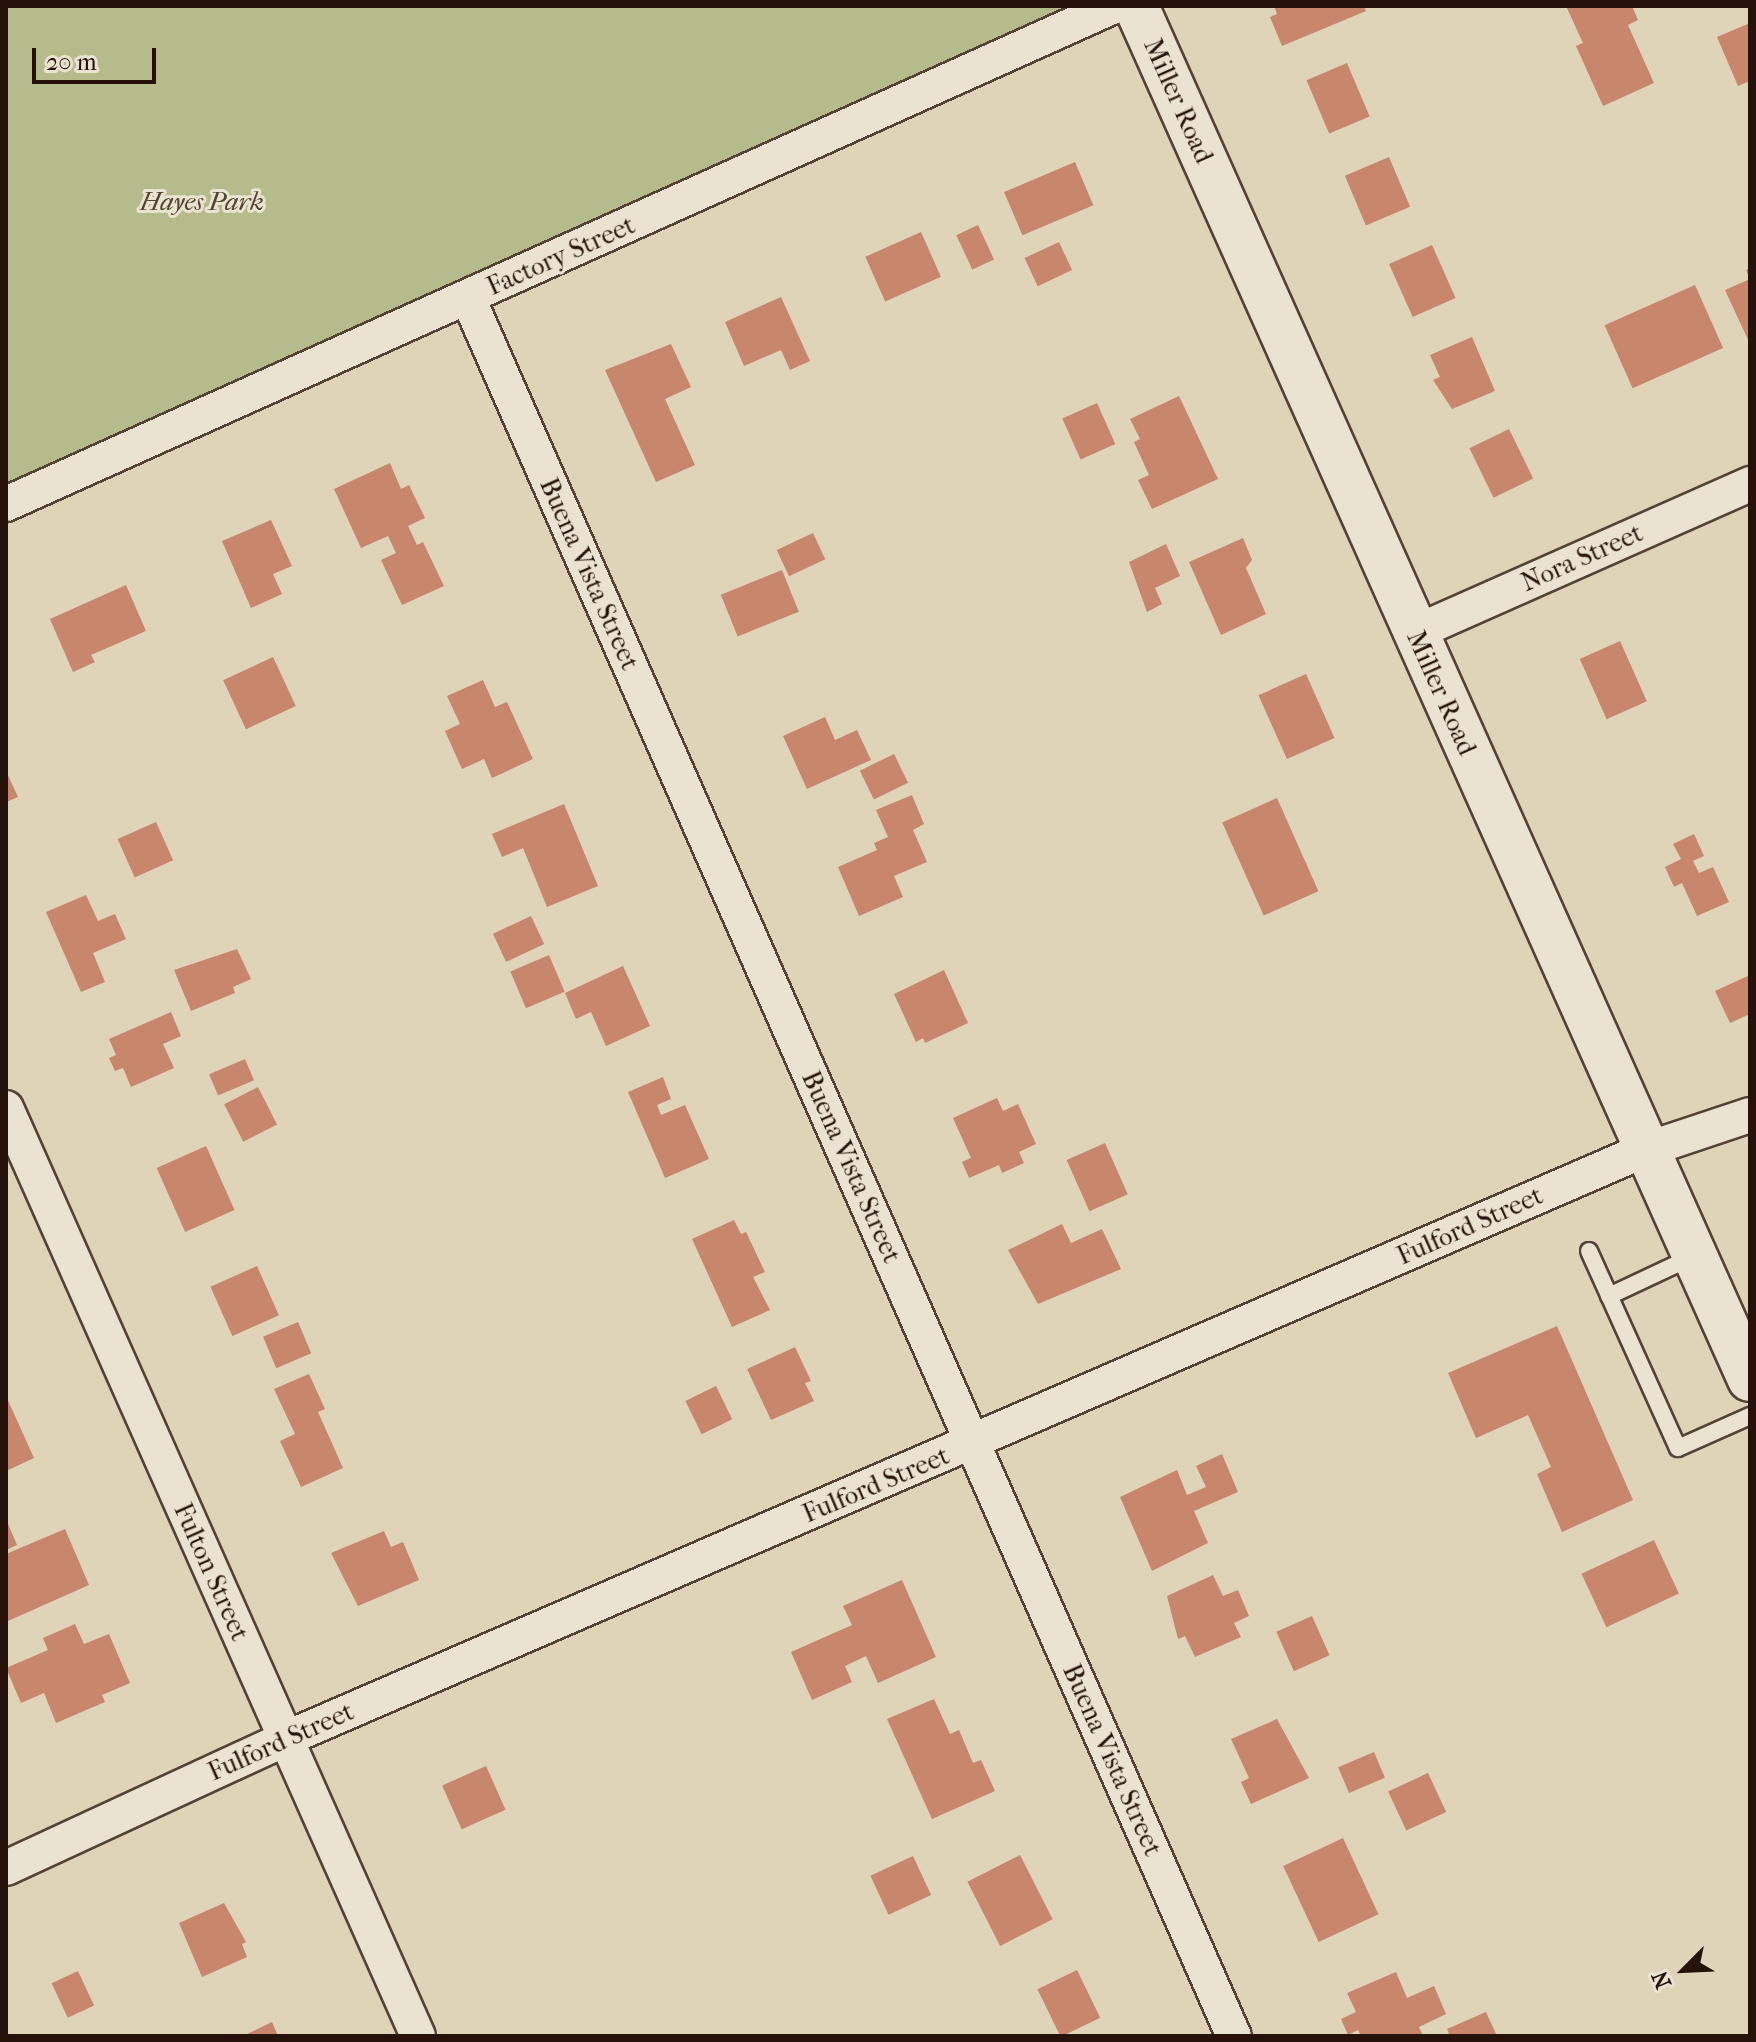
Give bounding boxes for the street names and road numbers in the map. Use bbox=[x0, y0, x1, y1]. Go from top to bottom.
street label: Miller Road bbox=[1137, 34, 1219, 168]
street label: Factory Street bbox=[482, 209, 640, 303]
street label: Buena Vista Street bbox=[533, 473, 645, 675]
street label: Nora Street bbox=[1516, 517, 1648, 599]
street label: Miller Road bbox=[1400, 626, 1482, 760]
street label: Buena Vista Street bbox=[795, 1066, 907, 1268]
street label: Fulford Street bbox=[1392, 1180, 1548, 1272]
street label: Fulford Street bbox=[798, 1440, 954, 1530]
street label: Fulton Street bbox=[167, 1498, 255, 1646]
street label: Buena Vista Street bbox=[1056, 1659, 1168, 1861]
street label: Fulford Street bbox=[203, 1696, 359, 1788]

